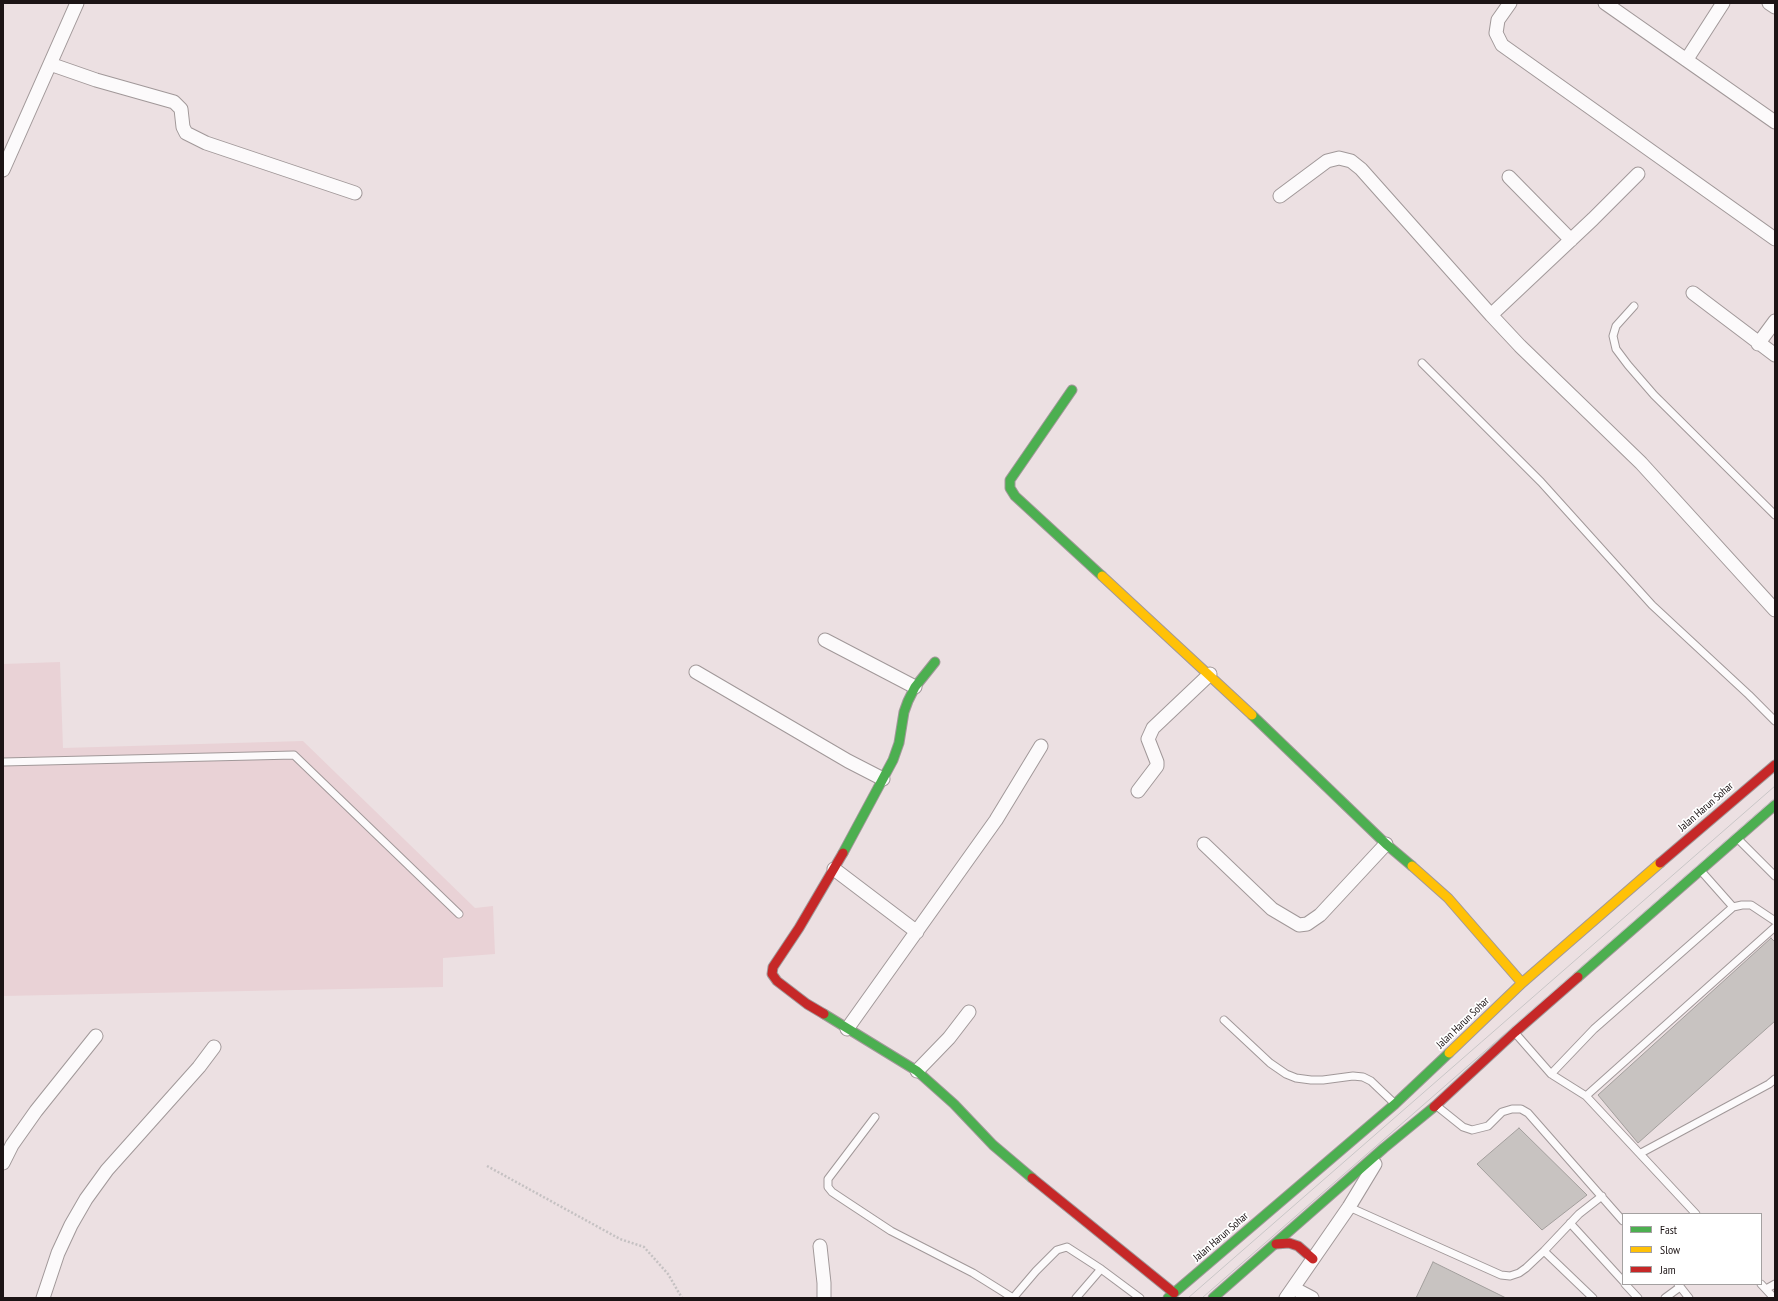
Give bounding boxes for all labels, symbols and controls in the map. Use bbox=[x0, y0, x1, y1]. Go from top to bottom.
street label: Jalan Harun Sohar bbox=[1676, 780, 1736, 834]
street label: Jalan Harun Sohar bbox=[1434, 995, 1492, 1051]
street label: Jalan Harun Sohar bbox=[1191, 1210, 1251, 1264]
legend bbox=[1622, 1213, 1762, 1285]
text: Fast bbox=[1660, 1222, 1677, 1237]
text: Slow bbox=[1660, 1242, 1680, 1257]
text: Jam bbox=[1660, 1262, 1676, 1277]

